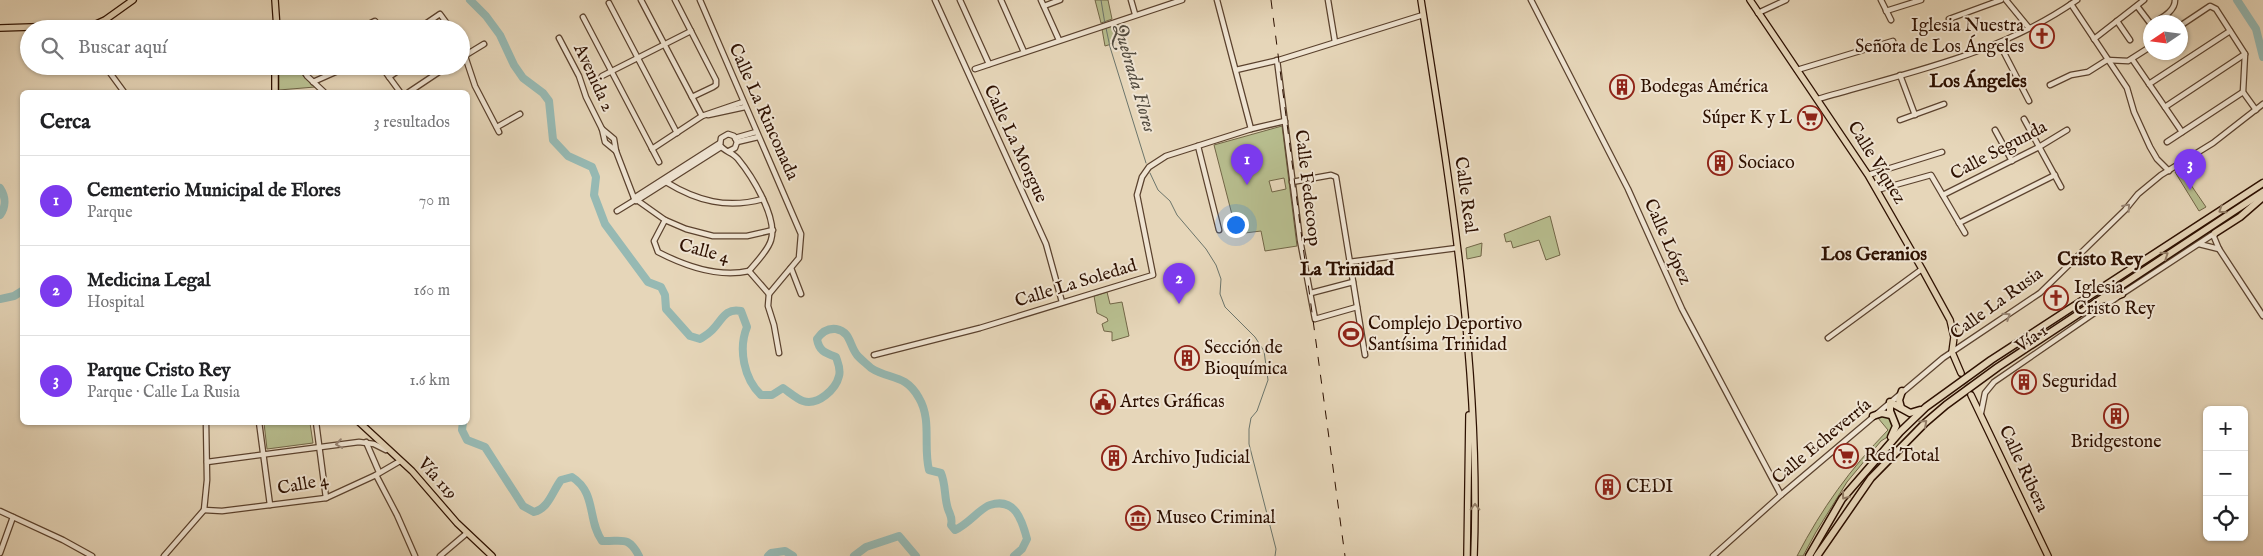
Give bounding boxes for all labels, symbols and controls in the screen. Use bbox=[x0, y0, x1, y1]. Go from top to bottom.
place label: Iglesia Nuestra Señora de Los Ángeles bbox=[1855, 15, 2024, 59]
north arrow bbox=[2143, 15, 2188, 60]
search box bbox=[20, 20, 470, 75]
water label: Quebrada Flores bbox=[1107, 21, 1161, 136]
church icon: Iglesia Nuestra Señora de Los Ángeles bbox=[2029, 23, 2055, 49]
icon: search bbox=[38, 34, 66, 62]
text: Buscar aquí bbox=[78, 36, 167, 60]
street label: Avenida 2 bbox=[567, 40, 619, 116]
street label: Calle La Rinconada bbox=[723, 40, 804, 184]
district label: Los Ángeles bbox=[1929, 69, 2027, 94]
building icon: Bodegas América bbox=[1609, 74, 1635, 100]
place label: Bodegas América bbox=[1640, 76, 1769, 99]
street label: Calle La Morgue bbox=[978, 81, 1052, 207]
supermarket icon: Súper K y L bbox=[1797, 105, 1823, 131]
place label: Súper K y L bbox=[1702, 107, 1792, 130]
text: Cerca bbox=[40, 109, 90, 136]
text: 3 resultados bbox=[374, 113, 450, 133]
street label: Calle Segunda bbox=[1947, 116, 2051, 186]
street label: Calle Víquez bbox=[1841, 117, 1911, 209]
street label: Calle Fedecoop bbox=[1288, 129, 1326, 248]
pin: 1 bbox=[1231, 144, 1263, 185]
pin: 3 bbox=[2174, 149, 2206, 190]
building icon: Sociaco bbox=[1707, 150, 1733, 176]
place label: Sociaco bbox=[1738, 152, 1795, 175]
street label: Calle Real bbox=[1448, 155, 1482, 235]
text: Cementerio Municipal de Flores bbox=[87, 179, 341, 203]
text: 1 bbox=[53, 191, 59, 211]
text: 70 m bbox=[419, 191, 450, 211]
street label: Calle López bbox=[1638, 195, 1696, 289]
text: Parque bbox=[87, 203, 133, 223]
one-way arrow bbox=[2121, 203, 2130, 212]
one-way arrow bbox=[2218, 203, 2227, 213]
your location bbox=[1223, 212, 1249, 238]
street label: Calle 4 bbox=[676, 234, 732, 270]
district label: Los Geranios bbox=[1821, 243, 1927, 267]
district label: Cristo Rey bbox=[2057, 248, 2143, 272]
one-way arrow bbox=[2159, 252, 2169, 261]
street label: Calle La Soledad bbox=[1012, 254, 1140, 313]
district label: La Trinidad bbox=[1300, 258, 1395, 282]
pin: 2 bbox=[1163, 263, 1195, 304]
street label: Calle La Rusia bbox=[1946, 263, 2048, 345]
text: Medicina Legal bbox=[87, 269, 210, 293]
place label: Iglesia Cristo Rey bbox=[2074, 277, 2155, 321]
text: 2 bbox=[52, 281, 60, 301]
text: 160 m bbox=[414, 281, 450, 301]
church icon: Iglesia Cristo Rey bbox=[2043, 285, 2069, 311]
text: Hospital bbox=[87, 293, 144, 313]
place label: Complejo Deportivo Santísima Trinidad bbox=[1368, 313, 1523, 357]
one-way arrow bbox=[2002, 313, 2011, 322]
street label: Vía 1 bbox=[2010, 320, 2053, 359]
sports icon: Complejo Deportivo Santísima Trinidad bbox=[1338, 321, 1364, 347]
place label: Sección de Bioquímica bbox=[1204, 337, 1288, 381]
building icon: Sección de Bioquímica bbox=[1174, 345, 1200, 371]
text: Parque Cristo Rey bbox=[87, 359, 231, 383]
building icon: Seguridad bbox=[2011, 369, 2037, 395]
text: 3 bbox=[53, 371, 59, 391]
text: 1.6 km bbox=[409, 371, 450, 391]
place label: Seguridad bbox=[2042, 371, 2117, 394]
text: Parque · Calle La Rusia bbox=[87, 383, 240, 403]
public building icon: Artes Gráficas bbox=[1090, 389, 1116, 415]
place label: Artes Gráficas bbox=[1119, 391, 1224, 414]
street label: Calle Echeverría bbox=[1768, 394, 1877, 490]
building icon: Bridgestone bbox=[2103, 403, 2129, 429]
map controls bbox=[2203, 406, 2248, 541]
button: + bbox=[2203, 406, 2248, 451]
one-way arrow bbox=[1919, 420, 1928, 429]
street label: Calle Ribera bbox=[1993, 422, 2053, 516]
place label: Bridgestone bbox=[2071, 431, 2161, 454]
one-way arrow bbox=[335, 438, 343, 449]
supermarket icon: Red Total bbox=[1833, 443, 1859, 469]
building icon: Archivo Judicial bbox=[1101, 445, 1127, 471]
place label: Red Total bbox=[1864, 445, 1940, 468]
place label: Archivo Judicial bbox=[1131, 447, 1250, 470]
button: − bbox=[2203, 451, 2248, 496]
street label: Vía 119 bbox=[411, 452, 462, 505]
street label: Calle 4 bbox=[276, 469, 330, 501]
building icon: CEDI bbox=[1595, 474, 1621, 500]
place label: CEDI bbox=[1626, 476, 1674, 499]
one-way arrow bbox=[1842, 490, 1850, 499]
button: locate bbox=[2203, 496, 2248, 541]
one-way arrow bbox=[1470, 503, 1480, 511]
museum icon: Museo Criminal bbox=[1125, 505, 1151, 531]
place label: Museo Criminal bbox=[1156, 507, 1276, 530]

